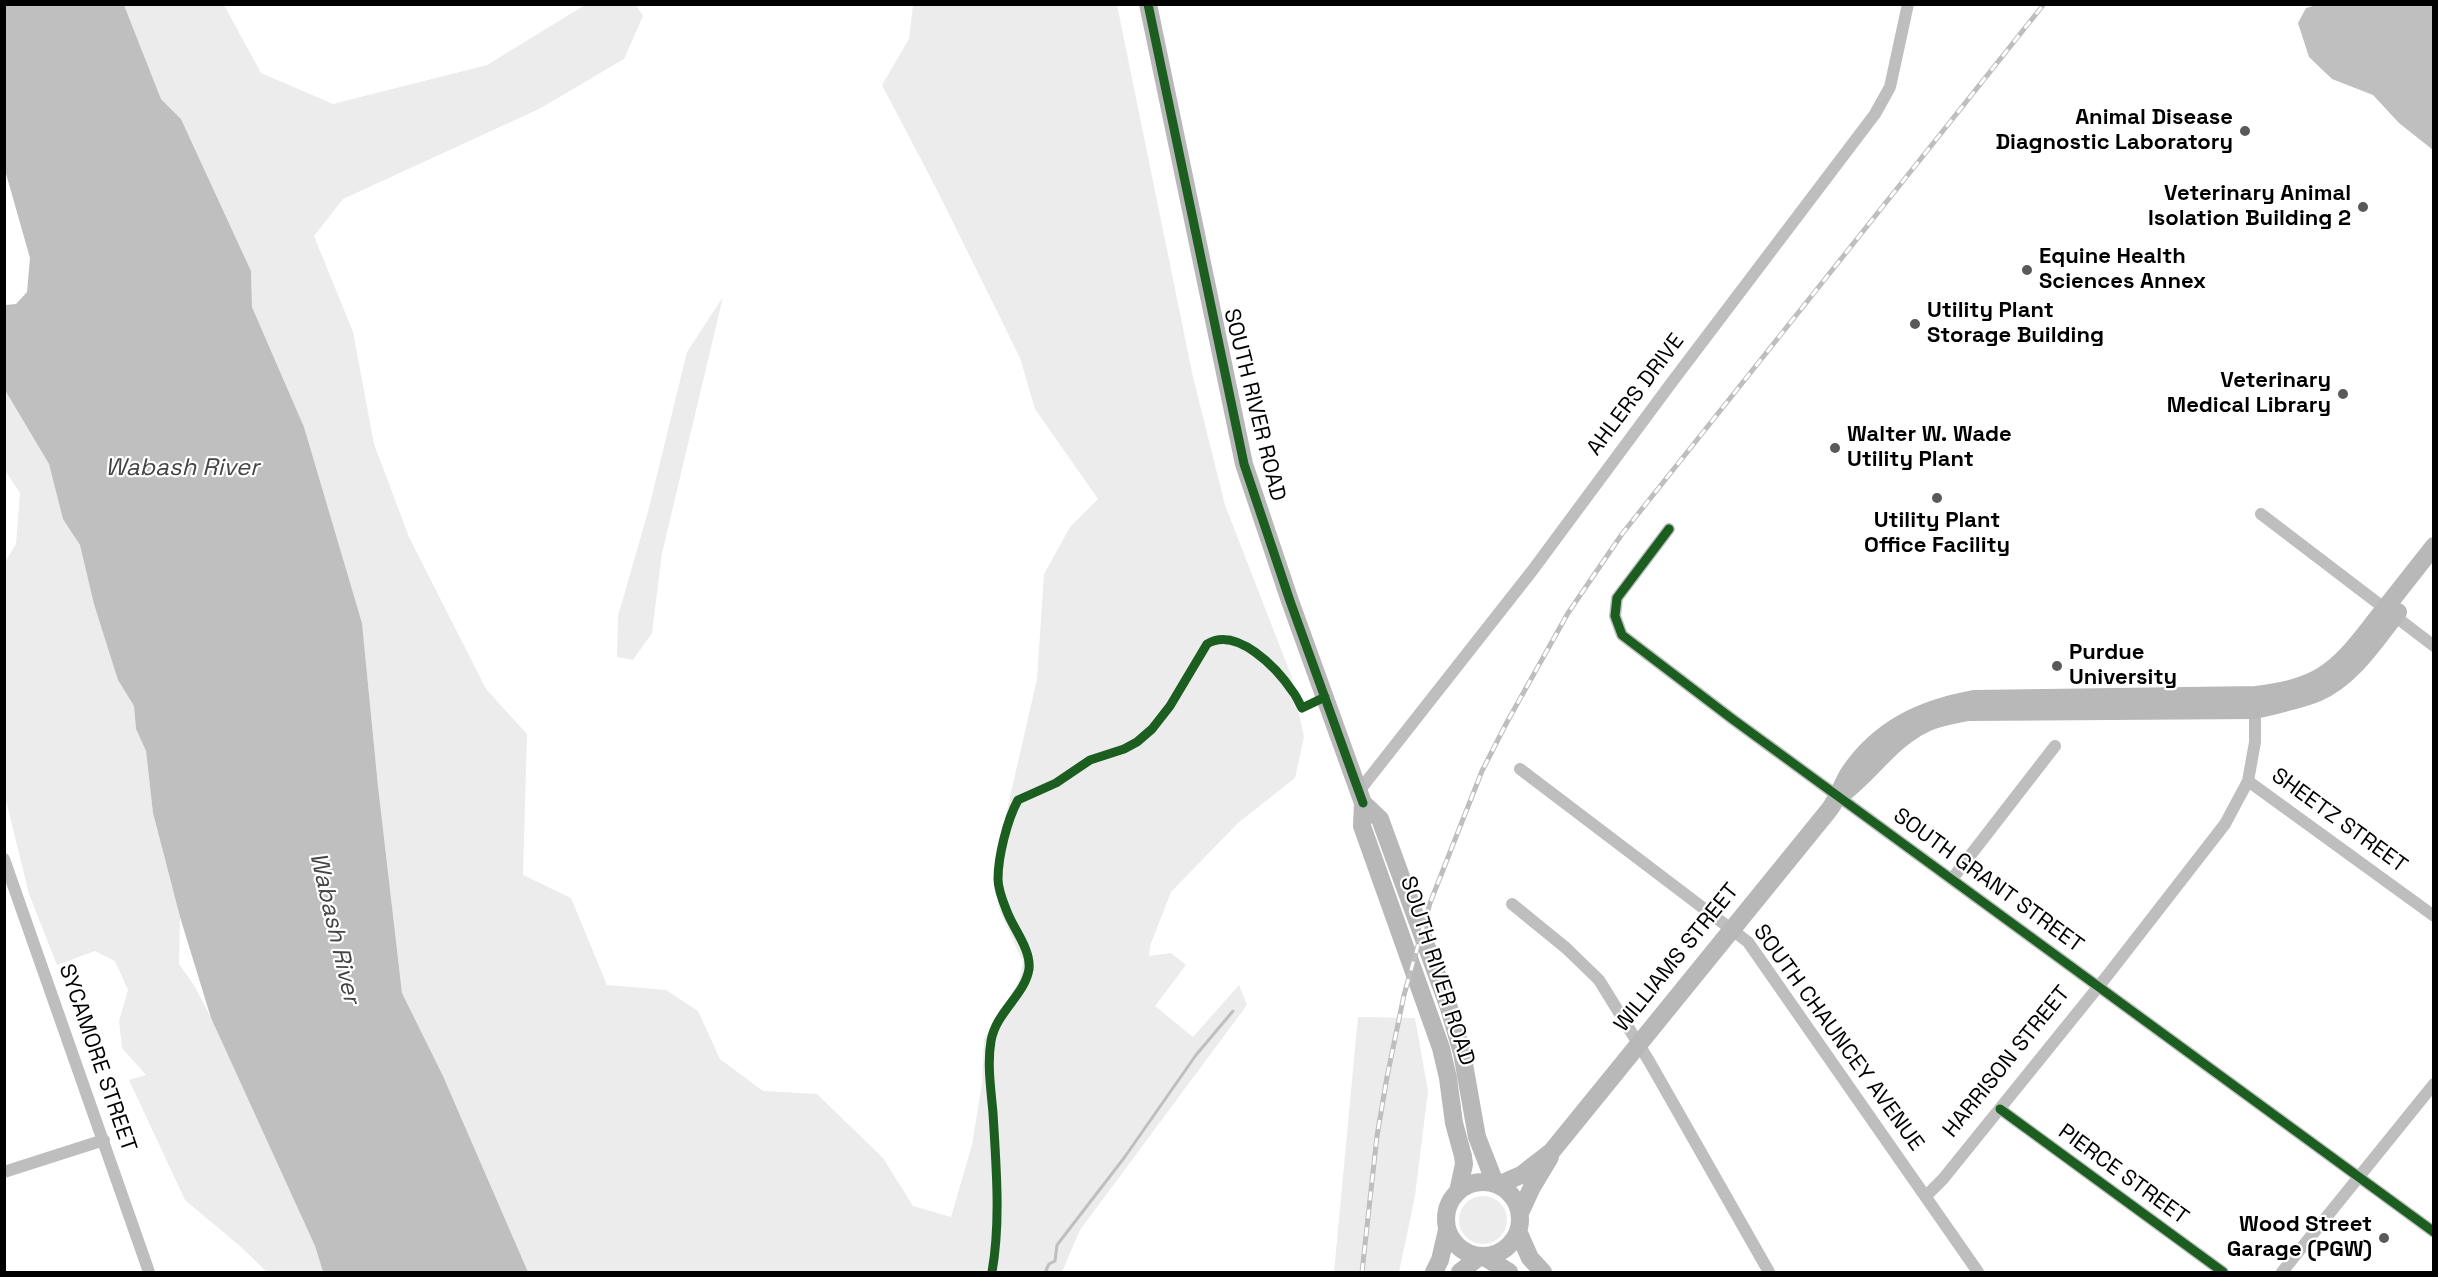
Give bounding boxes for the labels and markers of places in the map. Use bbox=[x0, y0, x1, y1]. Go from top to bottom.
place label: Animal Disease Diagnostic Laboratory bbox=[1995, 105, 2233, 156]
marker: Animal Disease Diagnostic Laboratory bbox=[2238, 124, 2252, 138]
place label: Veterinary Animal Isolation Building 2 bbox=[2148, 181, 2351, 232]
marker: Veterinary Animal Isolation Building 2 bbox=[2356, 200, 2370, 214]
place label: Equine Health Sciences Annex bbox=[2039, 244, 2206, 296]
marker: Equine Health Sciences Annex bbox=[2020, 263, 2034, 277]
place label: Utility Plant Storage Building bbox=[1927, 298, 2104, 350]
marker: Utility Plant Storage Building bbox=[1908, 317, 1922, 331]
place label: Veterinary Medical Library bbox=[2167, 368, 2331, 420]
marker: Veterinary Medical Library bbox=[2336, 387, 2350, 401]
place label: Walter W. Wade Utility Plant bbox=[1847, 422, 2012, 474]
marker: Walter W. Wade Utility Plant bbox=[1828, 441, 1842, 455]
marker: Utility Plant Office Facility bbox=[1930, 491, 1944, 505]
place label: Utility Plant Office Facility bbox=[1864, 508, 2010, 560]
place label: Purdue University bbox=[2069, 640, 2177, 692]
marker: Purdue University bbox=[2050, 659, 2064, 673]
place label: Wood Street Garage (PGW) bbox=[2227, 1212, 2372, 1264]
marker: Wood Street Garage (PGW) bbox=[2377, 1231, 2391, 1245]

